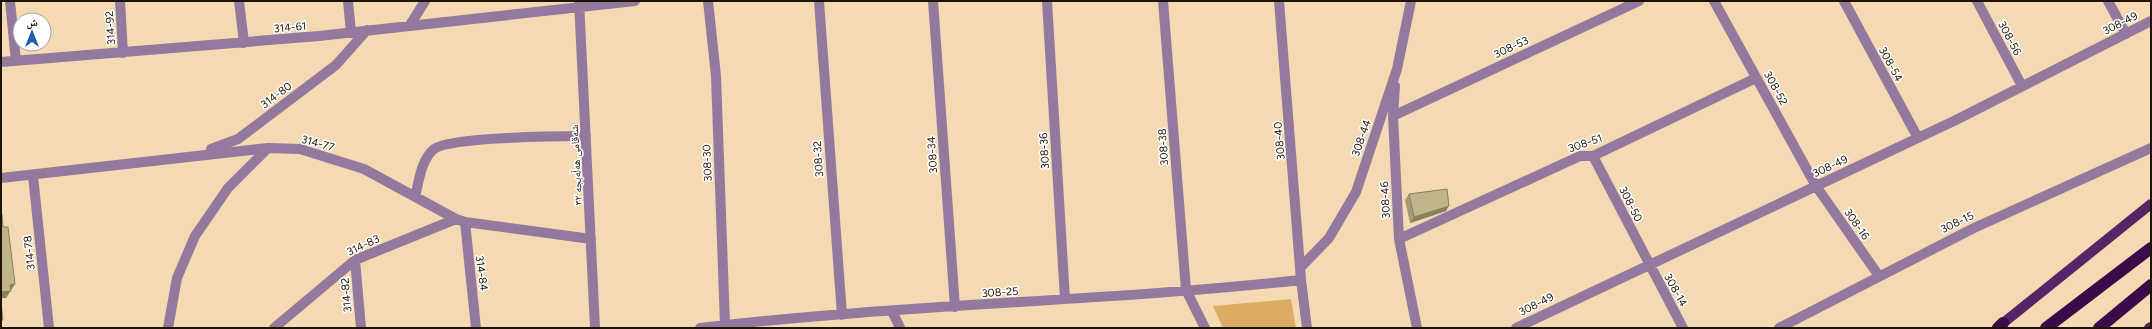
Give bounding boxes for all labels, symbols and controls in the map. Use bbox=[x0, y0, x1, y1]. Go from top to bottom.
street label: 308-49 bbox=[2101, 9, 2140, 38]
street label: 314-92 bbox=[103, 10, 118, 46]
north arrow bbox=[12, 12, 52, 52]
text: ش bbox=[26, 16, 38, 30]
street label: 308-56 bbox=[1995, 19, 2024, 58]
street label: 314-61 bbox=[273, 20, 307, 35]
street label: 308-53 bbox=[1492, 34, 1531, 61]
street label: 308-54 bbox=[1876, 45, 1905, 84]
street label: 308-52 bbox=[1761, 69, 1790, 108]
street label: 314-80 bbox=[258, 79, 294, 111]
street label: 308-44 bbox=[1349, 118, 1374, 158]
street label: 308-40 bbox=[1271, 121, 1288, 161]
street label: شەقامی هەڵەبجە ٣٢ bbox=[567, 124, 585, 206]
street label: 308-38 bbox=[1156, 128, 1171, 166]
street label: 308-36 bbox=[1037, 132, 1052, 170]
street label: 308-51 bbox=[1566, 132, 1604, 155]
street label: 314-77 bbox=[300, 133, 336, 154]
street label: 308-34 bbox=[925, 136, 940, 174]
street label: 308-32 bbox=[811, 140, 826, 178]
street label: 308-30 bbox=[700, 144, 715, 182]
street label: 308-49 bbox=[1810, 153, 1850, 180]
street label: 308-46 bbox=[1378, 181, 1393, 219]
street label: 308-50 bbox=[1616, 184, 1645, 224]
street label: 308-16 bbox=[1841, 206, 1872, 242]
street label: 308-15 bbox=[1939, 209, 1976, 236]
street label: 314-83 bbox=[345, 232, 382, 259]
street label: 314-78 bbox=[21, 235, 38, 271]
street label: 314-84 bbox=[473, 255, 490, 292]
street label: 308-14 bbox=[1661, 271, 1690, 309]
street label: 314-82 bbox=[339, 277, 354, 313]
street label: 308-25 bbox=[981, 285, 1019, 300]
street label: 308-49 bbox=[1517, 290, 1556, 319]

